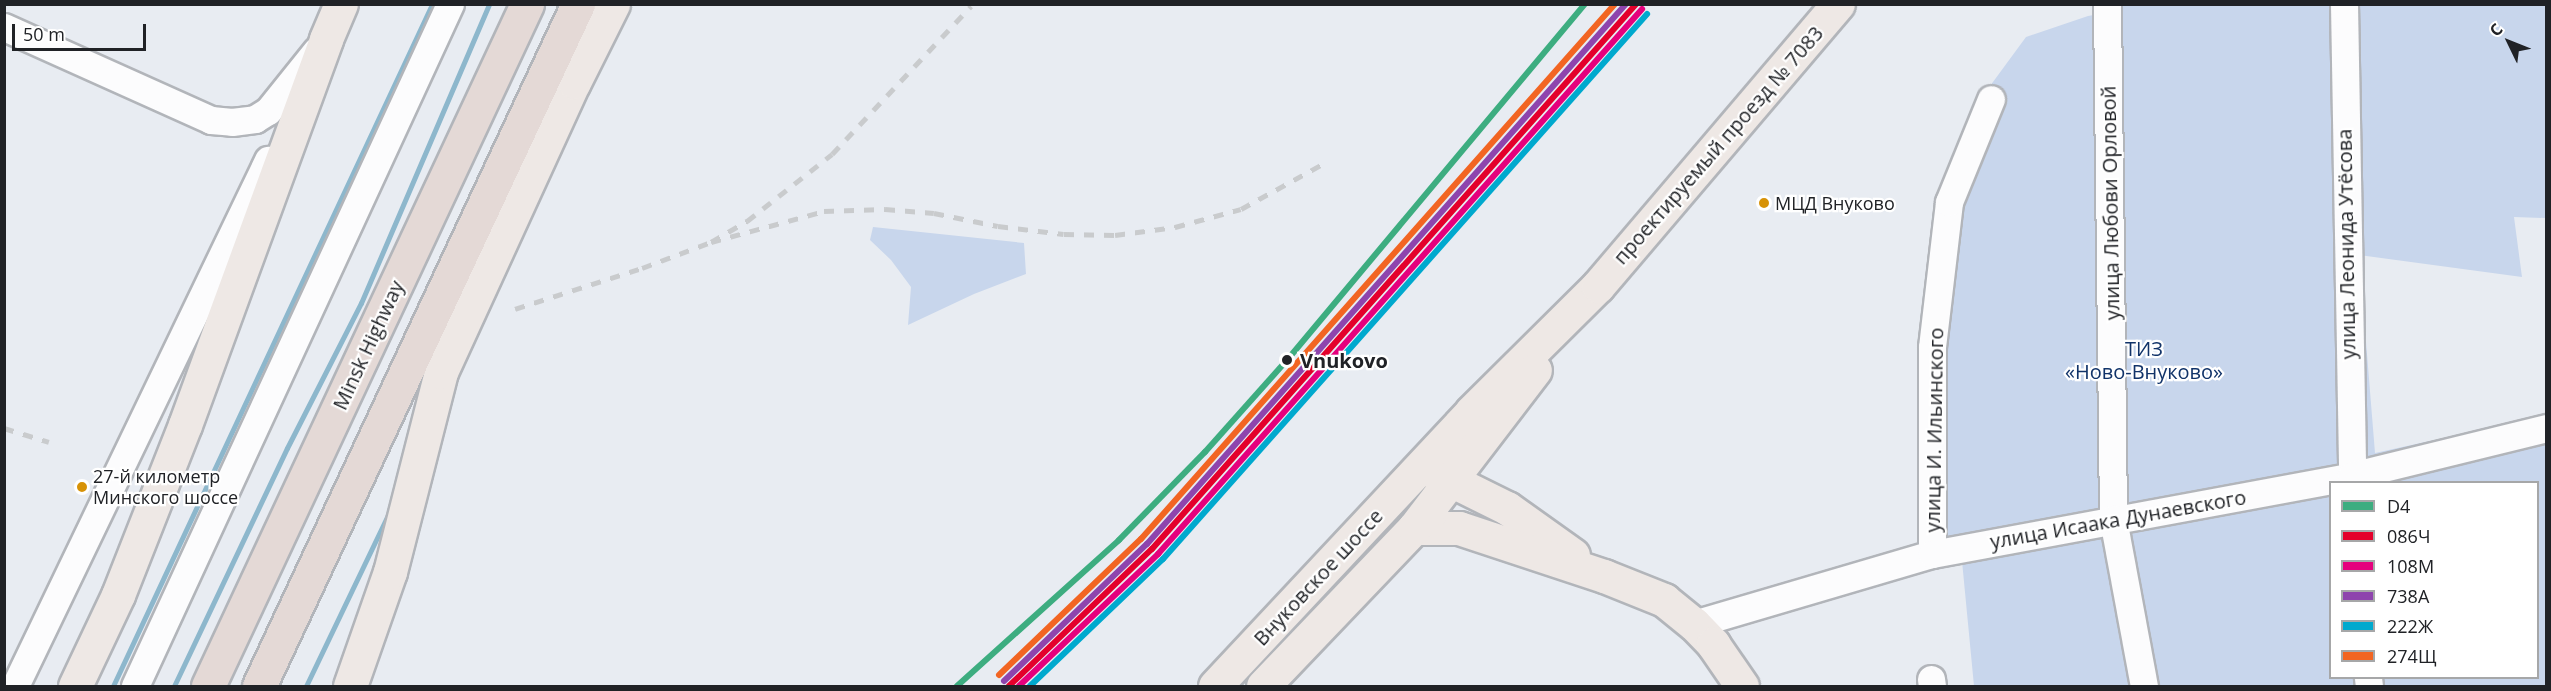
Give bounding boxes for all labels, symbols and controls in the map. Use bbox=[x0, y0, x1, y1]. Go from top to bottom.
scale bar bbox=[15, 12, 148, 50]
north arrow bbox=[2479, 12, 2539, 72]
text: С bbox=[2484, 18, 2507, 41]
street label: проектируемый проезд № 7083 bbox=[1608, 21, 1828, 269]
text: 50 m bbox=[23, 22, 65, 46]
street label: улица Любови Орловой bbox=[2096, 86, 2124, 320]
street label: улица Леонида Утёсова bbox=[2332, 128, 2360, 360]
place label: МЦД Внуково bbox=[1775, 192, 1895, 214]
marker: МЦД Внуково bbox=[1758, 197, 1770, 209]
street label: Minsk Highway bbox=[328, 276, 408, 414]
street label: улица И. Ильинского bbox=[1920, 327, 1948, 533]
park label: ТИЗ «Ново-Внуково» bbox=[2065, 337, 2223, 384]
place label: Vnukovo bbox=[1300, 348, 1388, 372]
marker: Vnukovo bbox=[1278, 351, 1296, 369]
place label: 27-й километр Минского шоссе bbox=[93, 466, 238, 508]
marker: 27-й километр Минского шоссе bbox=[76, 481, 88, 493]
legend bbox=[2329, 481, 2539, 679]
street label: улица Исаака Дунаевского bbox=[1988, 485, 2248, 553]
text: D4 bbox=[2387, 494, 2410, 518]
street label: Внуковское шоссе bbox=[1249, 504, 1387, 650]
text: 086Ч bbox=[2387, 524, 2430, 548]
text: 108М bbox=[2387, 554, 2434, 578]
text: 738А bbox=[2387, 584, 2429, 608]
text: 222Ж bbox=[2387, 614, 2433, 638]
text: 274Щ bbox=[2387, 644, 2437, 668]

